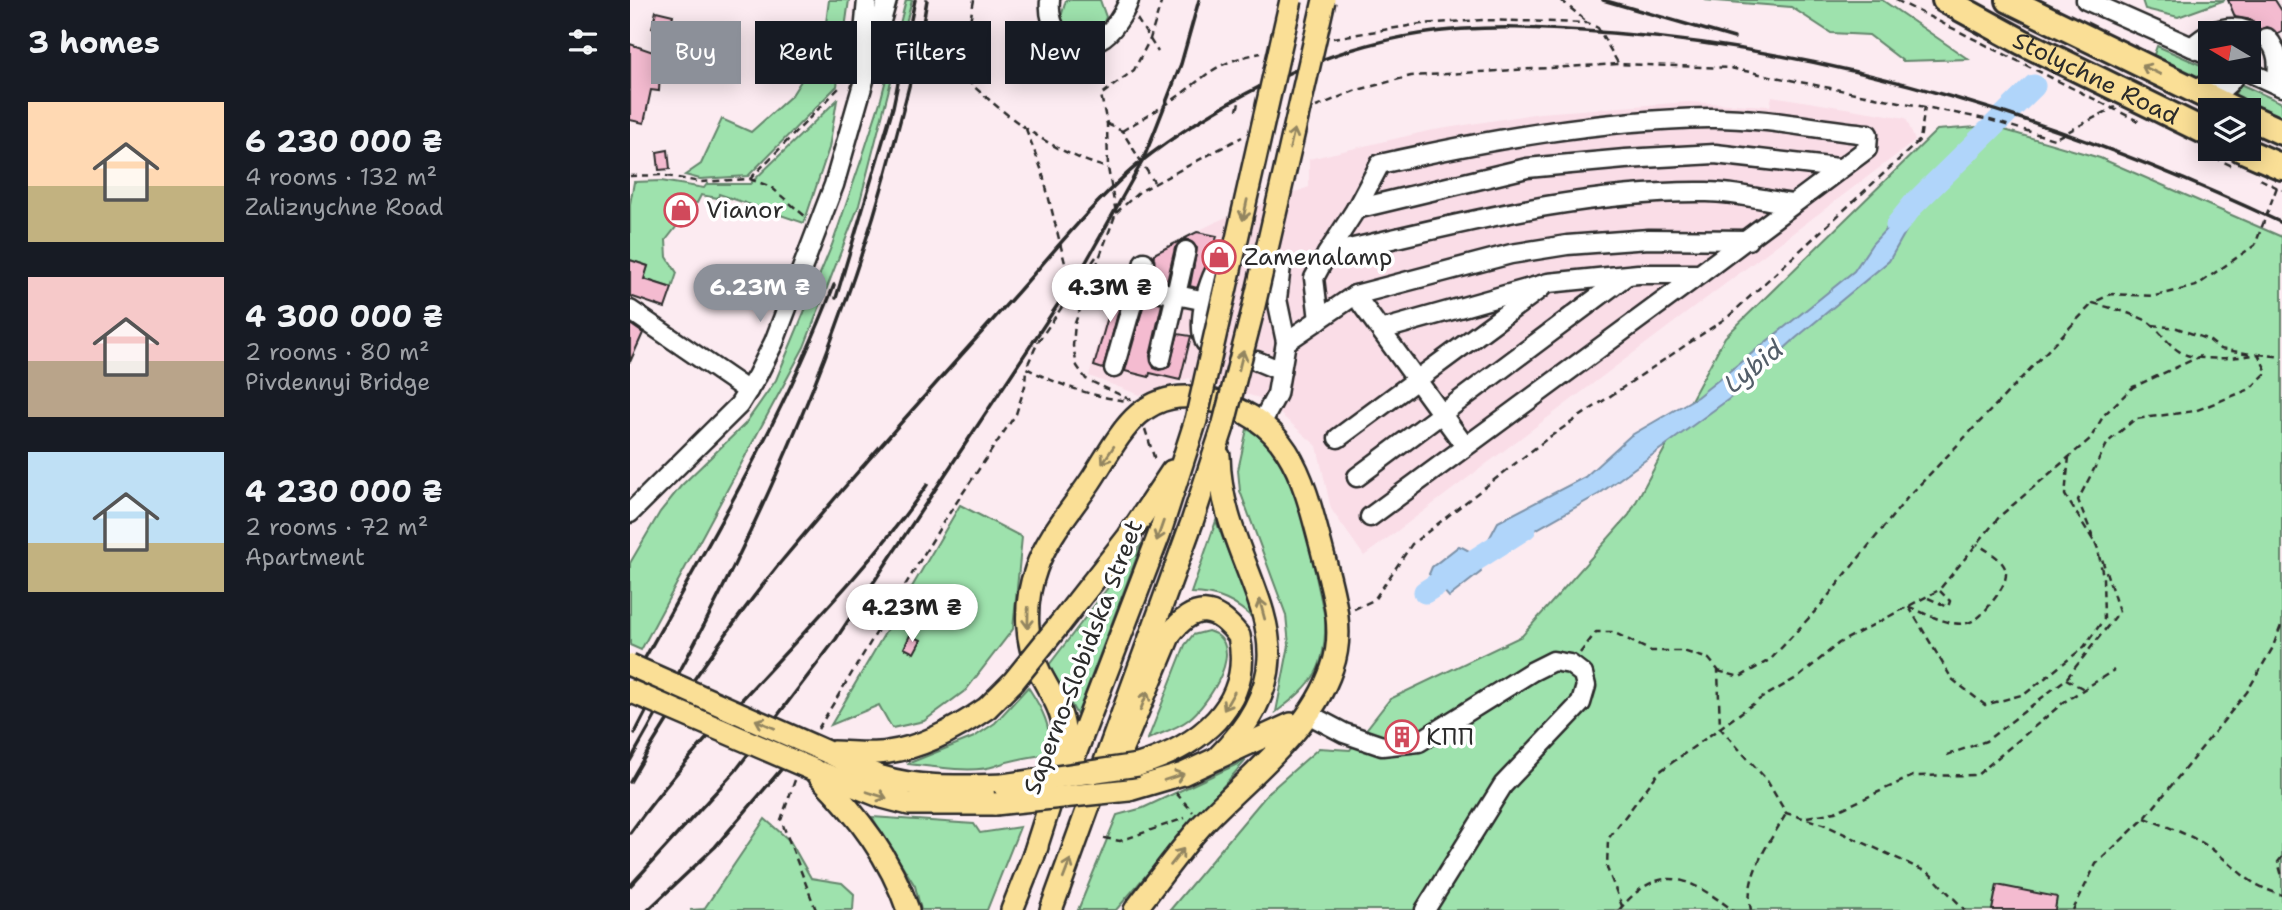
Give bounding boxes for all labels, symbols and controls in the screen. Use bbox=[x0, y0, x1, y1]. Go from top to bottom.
chip: Buy bbox=[651, 21, 741, 84]
chip: Rent bbox=[755, 21, 857, 84]
chip: Filters bbox=[871, 21, 991, 84]
chip: New bbox=[1005, 21, 1105, 84]
north arrow bbox=[2198, 21, 2261, 84]
map controls bbox=[2198, 21, 2261, 161]
text: 3 homes bbox=[28, 22, 160, 63]
icon: filters bbox=[564, 23, 602, 61]
street label: Stolychne Road bbox=[2007, 24, 2184, 132]
one-way arrow bbox=[2141, 63, 2162, 77]
button: layers bbox=[2198, 98, 2261, 161]
text: 6 230 000 ₴ bbox=[245, 121, 443, 162]
one-way arrow bbox=[1286, 128, 1300, 151]
icon: home bbox=[84, 130, 168, 214]
text: 4 rooms · 132 m² bbox=[245, 162, 437, 192]
shop icon: Vianor bbox=[662, 191, 700, 229]
text: Zaliznychne Road bbox=[245, 192, 443, 222]
place label: Vianor bbox=[706, 194, 784, 226]
one-way arrow bbox=[1238, 198, 1252, 221]
shop icon: Zamenalamp bbox=[1200, 238, 1238, 276]
place label: Zamenalamp bbox=[1244, 241, 1393, 273]
pin: 6.23M ₴ bbox=[695, 264, 825, 324]
pin: 4.3M ₴ bbox=[1053, 264, 1167, 324]
text: 6.23M ₴ bbox=[709, 272, 811, 302]
text: 4.3M ₴ bbox=[1068, 272, 1152, 302]
text: 4 300 000 ₴ bbox=[245, 296, 443, 337]
icon: home bbox=[84, 305, 168, 389]
water label: Lybid bbox=[1716, 331, 1790, 401]
text: 2 rooms · 80 m² bbox=[245, 337, 430, 367]
one-way arrow bbox=[1235, 350, 1248, 373]
text: Pivdennyi Bridge bbox=[245, 367, 430, 397]
one-way arrow bbox=[1101, 445, 1115, 464]
text: 4 230 000 ₴ bbox=[245, 471, 443, 512]
icon: home bbox=[84, 480, 168, 564]
text: 2 rooms · 72 m² bbox=[245, 512, 428, 542]
street label: Saperno-Slobidska Street bbox=[1016, 515, 1150, 799]
one-way arrow bbox=[1153, 520, 1165, 542]
text: Apartment bbox=[245, 542, 365, 572]
pin: 4.23M ₴ bbox=[847, 584, 977, 644]
text: 4.23M ₴ bbox=[862, 592, 962, 622]
one-way arrow bbox=[1255, 598, 1268, 621]
one-way arrow bbox=[1021, 606, 1035, 629]
one-way arrow bbox=[1138, 690, 1151, 712]
one-way arrow bbox=[1222, 690, 1236, 710]
one-way arrow bbox=[755, 717, 776, 730]
building icon: КПП bbox=[1383, 718, 1421, 756]
place label: КПП bbox=[1426, 721, 1474, 753]
one-way arrow bbox=[1162, 770, 1184, 782]
one-way arrow bbox=[866, 790, 888, 802]
one-way arrow bbox=[1170, 848, 1185, 866]
one-way arrow bbox=[1061, 859, 1074, 881]

